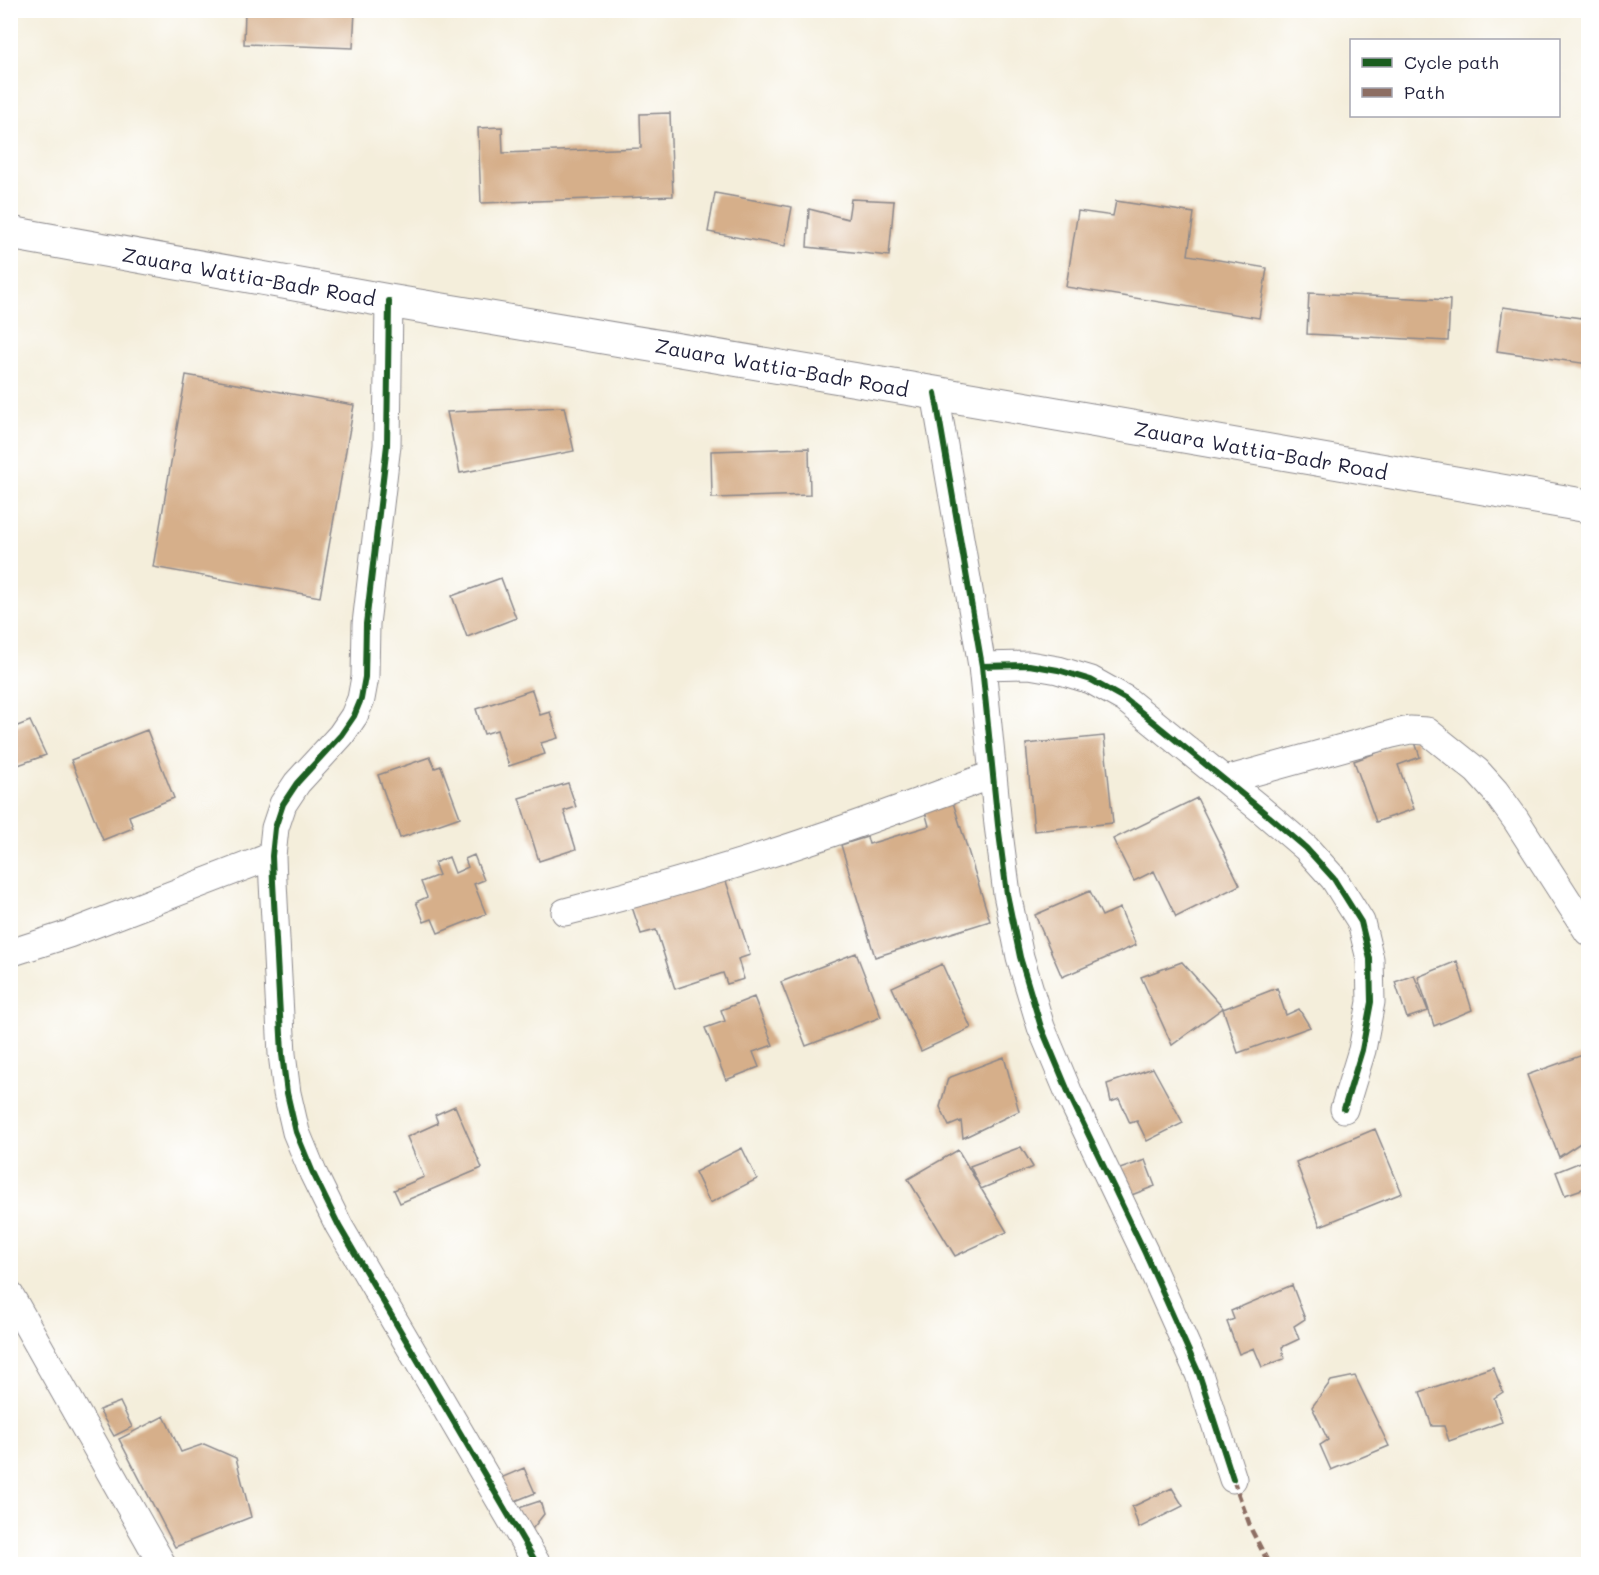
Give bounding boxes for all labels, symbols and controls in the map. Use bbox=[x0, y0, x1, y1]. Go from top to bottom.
legend bbox=[1350, 39, 1560, 117]
text: Cycle path bbox=[1404, 50, 1499, 74]
text: Path bbox=[1404, 80, 1444, 104]
street label: Zauara Wattia-Badr Road bbox=[120, 241, 378, 311]
street label: Zauara Wattia-Badr Road bbox=[653, 332, 911, 402]
street label: Zauara Wattia-Badr Road bbox=[1132, 415, 1390, 485]

